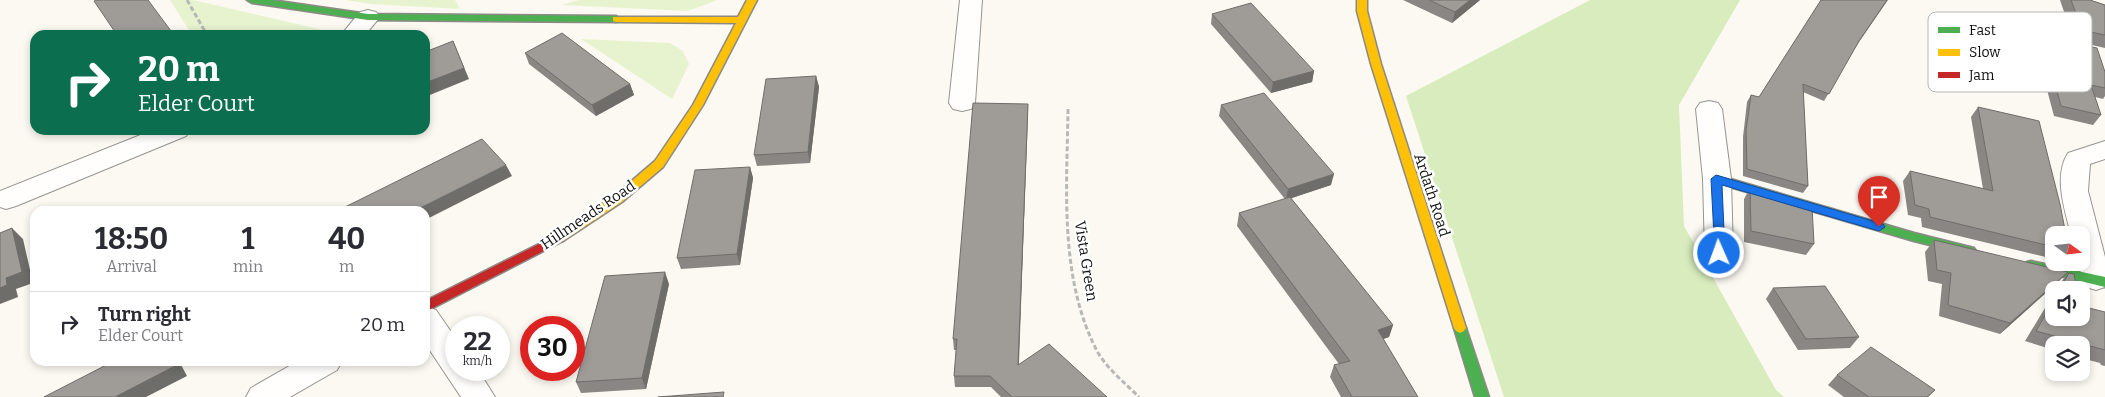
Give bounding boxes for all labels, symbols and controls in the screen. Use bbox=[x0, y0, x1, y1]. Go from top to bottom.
legend bbox=[1928, 12, 2092, 92]
text: Fast bbox=[1969, 22, 1996, 39]
text: Slow bbox=[1969, 44, 2001, 61]
text: 20 m bbox=[138, 48, 220, 90]
icon: right bbox=[55, 50, 120, 115]
text: Jam bbox=[1968, 67, 1995, 84]
text: Elder Court bbox=[138, 90, 255, 117]
street label: Ardath Road bbox=[1410, 151, 1454, 239]
pin bbox=[1858, 176, 1900, 227]
street label: Hillmeads Road bbox=[537, 177, 639, 253]
icon: arrive bbox=[1865, 183, 1893, 211]
street label: Vista Green bbox=[1071, 220, 1101, 303]
text: 18:50 bbox=[95, 221, 168, 257]
text: 1 bbox=[242, 221, 255, 257]
text: 40 bbox=[328, 221, 365, 257]
position arrow bbox=[1692, 226, 1744, 278]
north arrow bbox=[2045, 226, 2090, 271]
map controls bbox=[2045, 226, 2090, 381]
text: Arrival bbox=[106, 257, 157, 276]
text: min bbox=[233, 257, 263, 276]
text: m bbox=[339, 257, 354, 276]
button: sound bbox=[2045, 281, 2090, 326]
text: Turn right bbox=[98, 303, 191, 326]
icon: right bbox=[55, 310, 83, 338]
text: 20 m bbox=[361, 313, 405, 336]
speed limit sign: 30 bbox=[520, 316, 585, 381]
text: Elder Court bbox=[98, 326, 183, 345]
text: 22 bbox=[463, 327, 492, 357]
button: layers bbox=[2045, 336, 2090, 381]
text: km/h bbox=[463, 354, 492, 368]

